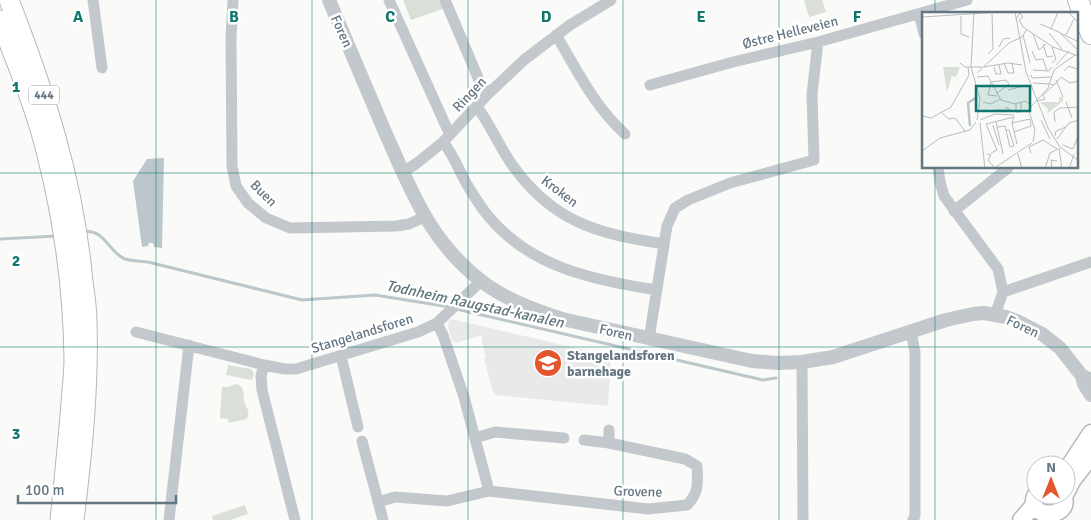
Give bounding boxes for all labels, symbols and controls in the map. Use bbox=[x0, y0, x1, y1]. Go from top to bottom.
text: A bbox=[73, 7, 84, 27]
text: B bbox=[229, 7, 239, 27]
text: C bbox=[385, 7, 395, 27]
text: D bbox=[541, 7, 552, 27]
text: E bbox=[696, 7, 706, 27]
text: F bbox=[853, 7, 862, 27]
street label: Foren bbox=[327, 12, 356, 50]
street label: Østre Helleveien bbox=[740, 12, 840, 53]
inset map bbox=[922, 12, 1078, 169]
street label: Ringen bbox=[449, 73, 490, 115]
text: 1 bbox=[12, 77, 21, 97]
road number: 444 bbox=[29, 86, 59, 104]
street label: Kroken bbox=[538, 172, 582, 211]
street label: Buen bbox=[247, 176, 281, 210]
text: 2 bbox=[12, 251, 20, 271]
water label: Todnheim Raugstad-kanalen bbox=[385, 276, 566, 332]
street label: Stangelandsforen bbox=[309, 310, 415, 357]
street label: Foren bbox=[1004, 312, 1042, 341]
street label: Foren bbox=[598, 320, 634, 345]
place label: Stangelandsforen barnehage bbox=[567, 347, 675, 380]
school or university icon: Stangelandsforen barnehage bbox=[533, 348, 563, 378]
text: 3 bbox=[12, 424, 20, 444]
north arrow bbox=[1026, 455, 1076, 505]
text: N bbox=[1046, 459, 1056, 476]
scale bar bbox=[18, 472, 175, 504]
text: 100 m bbox=[25, 481, 65, 499]
street label: Grovene bbox=[613, 482, 663, 501]

